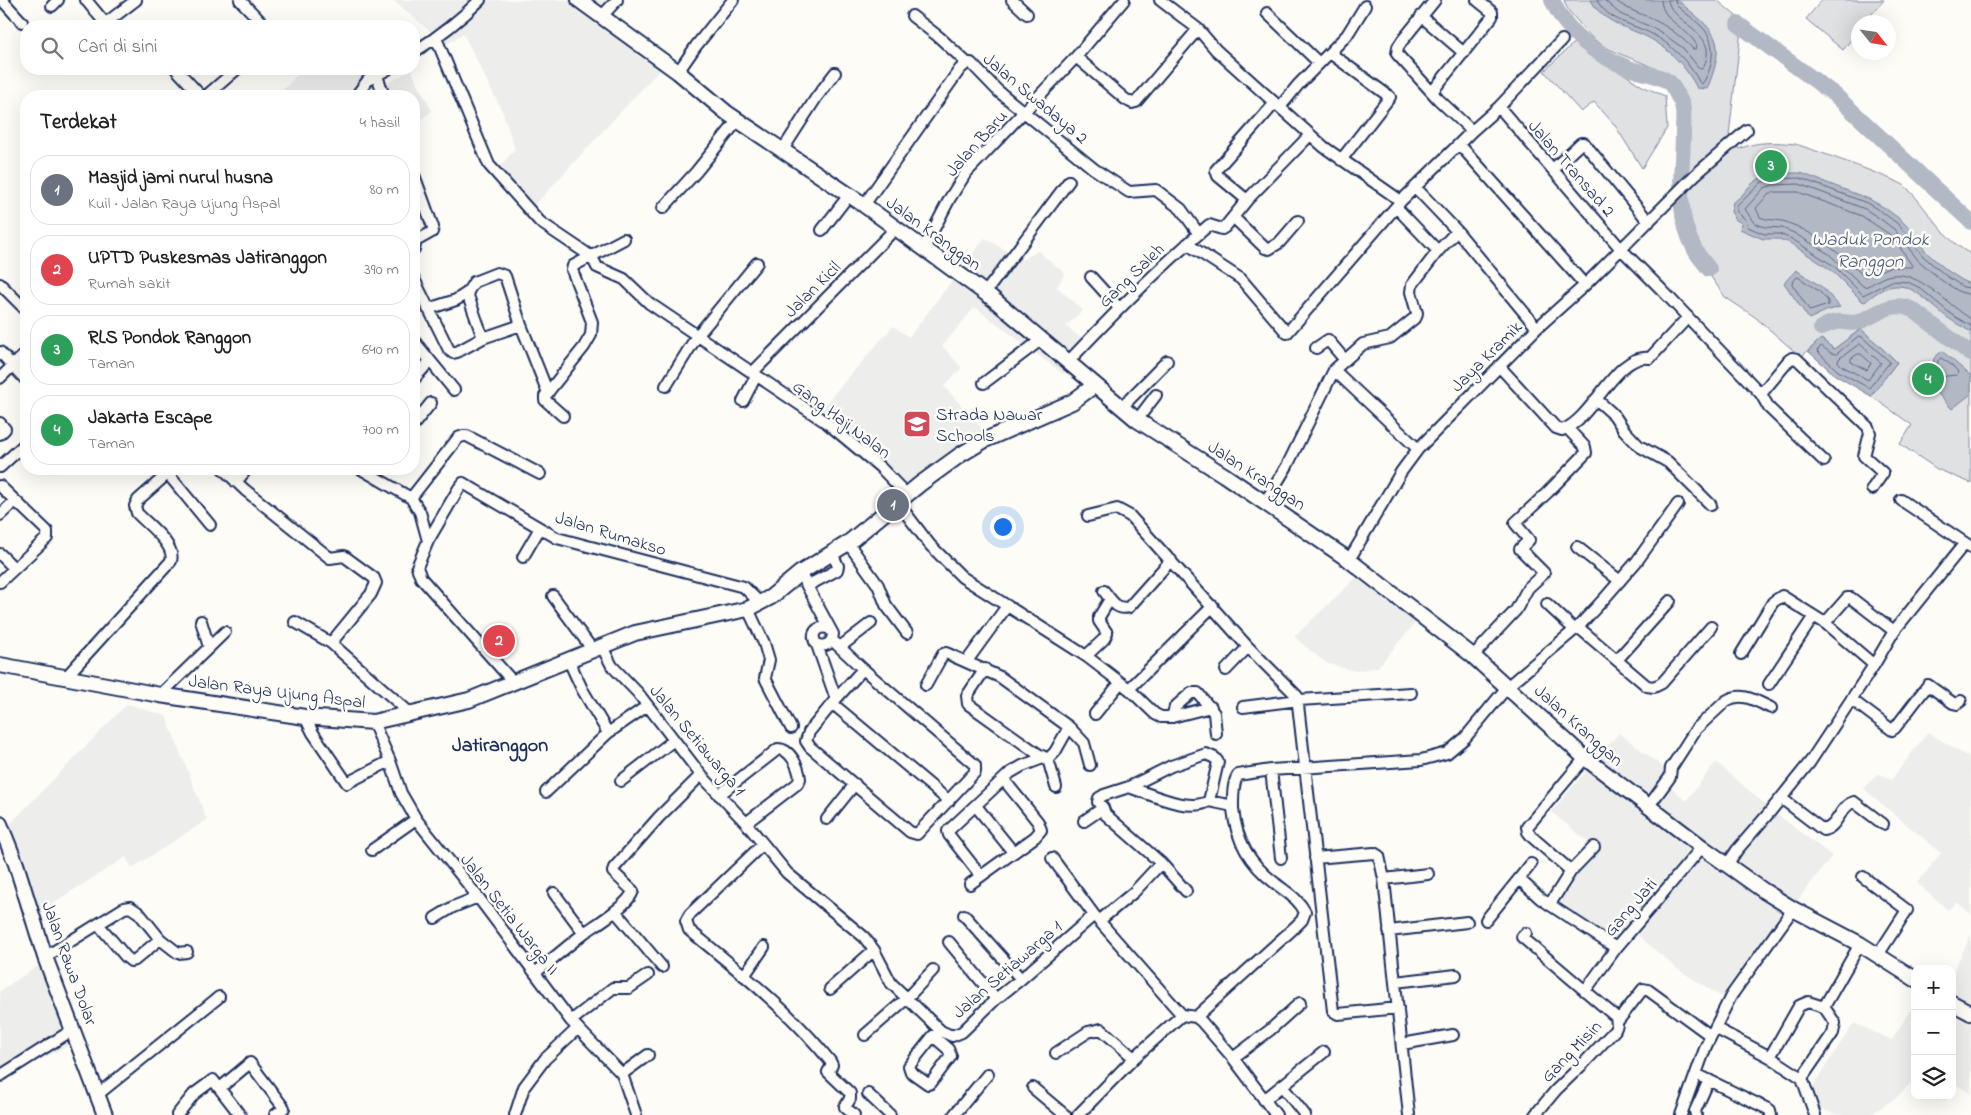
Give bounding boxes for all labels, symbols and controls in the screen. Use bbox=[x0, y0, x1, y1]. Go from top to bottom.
north arrow bbox=[1851, 15, 1896, 60]
search box bbox=[20, 20, 420, 75]
icon: search bbox=[38, 34, 66, 62]
text: Cari di sini bbox=[78, 34, 157, 61]
street label: Jalan Swadaya 2 bbox=[976, 48, 1093, 152]
street label: Jalan Baru bbox=[940, 105, 1015, 184]
text: Terdekat bbox=[40, 108, 117, 138]
text: 4 hasil bbox=[359, 111, 400, 135]
street label: Jalan Transad 2 bbox=[1521, 115, 1620, 224]
pin: 3 bbox=[1755, 147, 1787, 185]
text: Masjid jami nurul husna bbox=[88, 165, 273, 192]
text: 1 bbox=[54, 178, 60, 202]
text: 80 m bbox=[370, 178, 399, 202]
street label: Jalan Kranggan bbox=[879, 191, 986, 279]
text: Kuil · Jalan Raya Ujung Aspal bbox=[88, 192, 280, 216]
water label: Waduk Pondok Ranggon bbox=[1812, 227, 1929, 277]
street label: Gang Saleh bbox=[1093, 238, 1172, 315]
text: UPTD Puskesmas Jatiranggon bbox=[88, 245, 327, 272]
street label: Jalan Kicil bbox=[779, 256, 848, 325]
text: 2 bbox=[53, 258, 61, 282]
text: 390 m bbox=[364, 258, 399, 282]
text: Rumah sakit bbox=[88, 272, 171, 296]
street label: Jaya Kramik bbox=[1446, 316, 1529, 399]
text: RLS Pondok Ranggon bbox=[88, 325, 251, 352]
text: 3 bbox=[54, 338, 60, 362]
text: 640 m bbox=[362, 338, 399, 362]
text: Taman bbox=[88, 352, 135, 376]
pin: 4 bbox=[1912, 360, 1944, 398]
street label: Gang Haji Nalan bbox=[785, 375, 896, 467]
place label: Strada Nawar Schools bbox=[936, 403, 1043, 450]
text: Jakarta Escape bbox=[88, 405, 212, 432]
school or university icon: Strada Nawar Schools bbox=[902, 409, 932, 439]
text: 4 bbox=[54, 418, 60, 442]
text: 700 m bbox=[362, 418, 399, 442]
text: Taman bbox=[88, 432, 135, 456]
street label: Jalan Kranggan bbox=[1201, 435, 1310, 519]
pin: 1 bbox=[877, 486, 909, 524]
street label: Jalan Rumakso bbox=[552, 506, 669, 564]
your location bbox=[990, 514, 1016, 540]
pin: 2 bbox=[483, 622, 515, 660]
street label: Jalan Raya Ujung Aspal bbox=[187, 669, 367, 718]
street label: Jalan Kranggan bbox=[1527, 679, 1628, 775]
street label: Jalan Setiawarga 1 bbox=[641, 680, 751, 804]
district label: Jatiranggon bbox=[452, 732, 548, 762]
street label: Jalan Setia Warga II bbox=[452, 849, 564, 982]
street label: Gang Jati bbox=[1599, 873, 1665, 944]
street label: Jalan Rawa Dolar bbox=[34, 898, 103, 1030]
street label: Jalan Setiawarga 1 bbox=[948, 915, 1070, 1026]
map controls bbox=[1911, 965, 1956, 1100]
button: + bbox=[1911, 965, 1956, 1010]
button: − bbox=[1911, 1010, 1956, 1055]
street label: Gang Misin bbox=[1536, 1015, 1610, 1090]
button: layers bbox=[1911, 1055, 1956, 1100]

